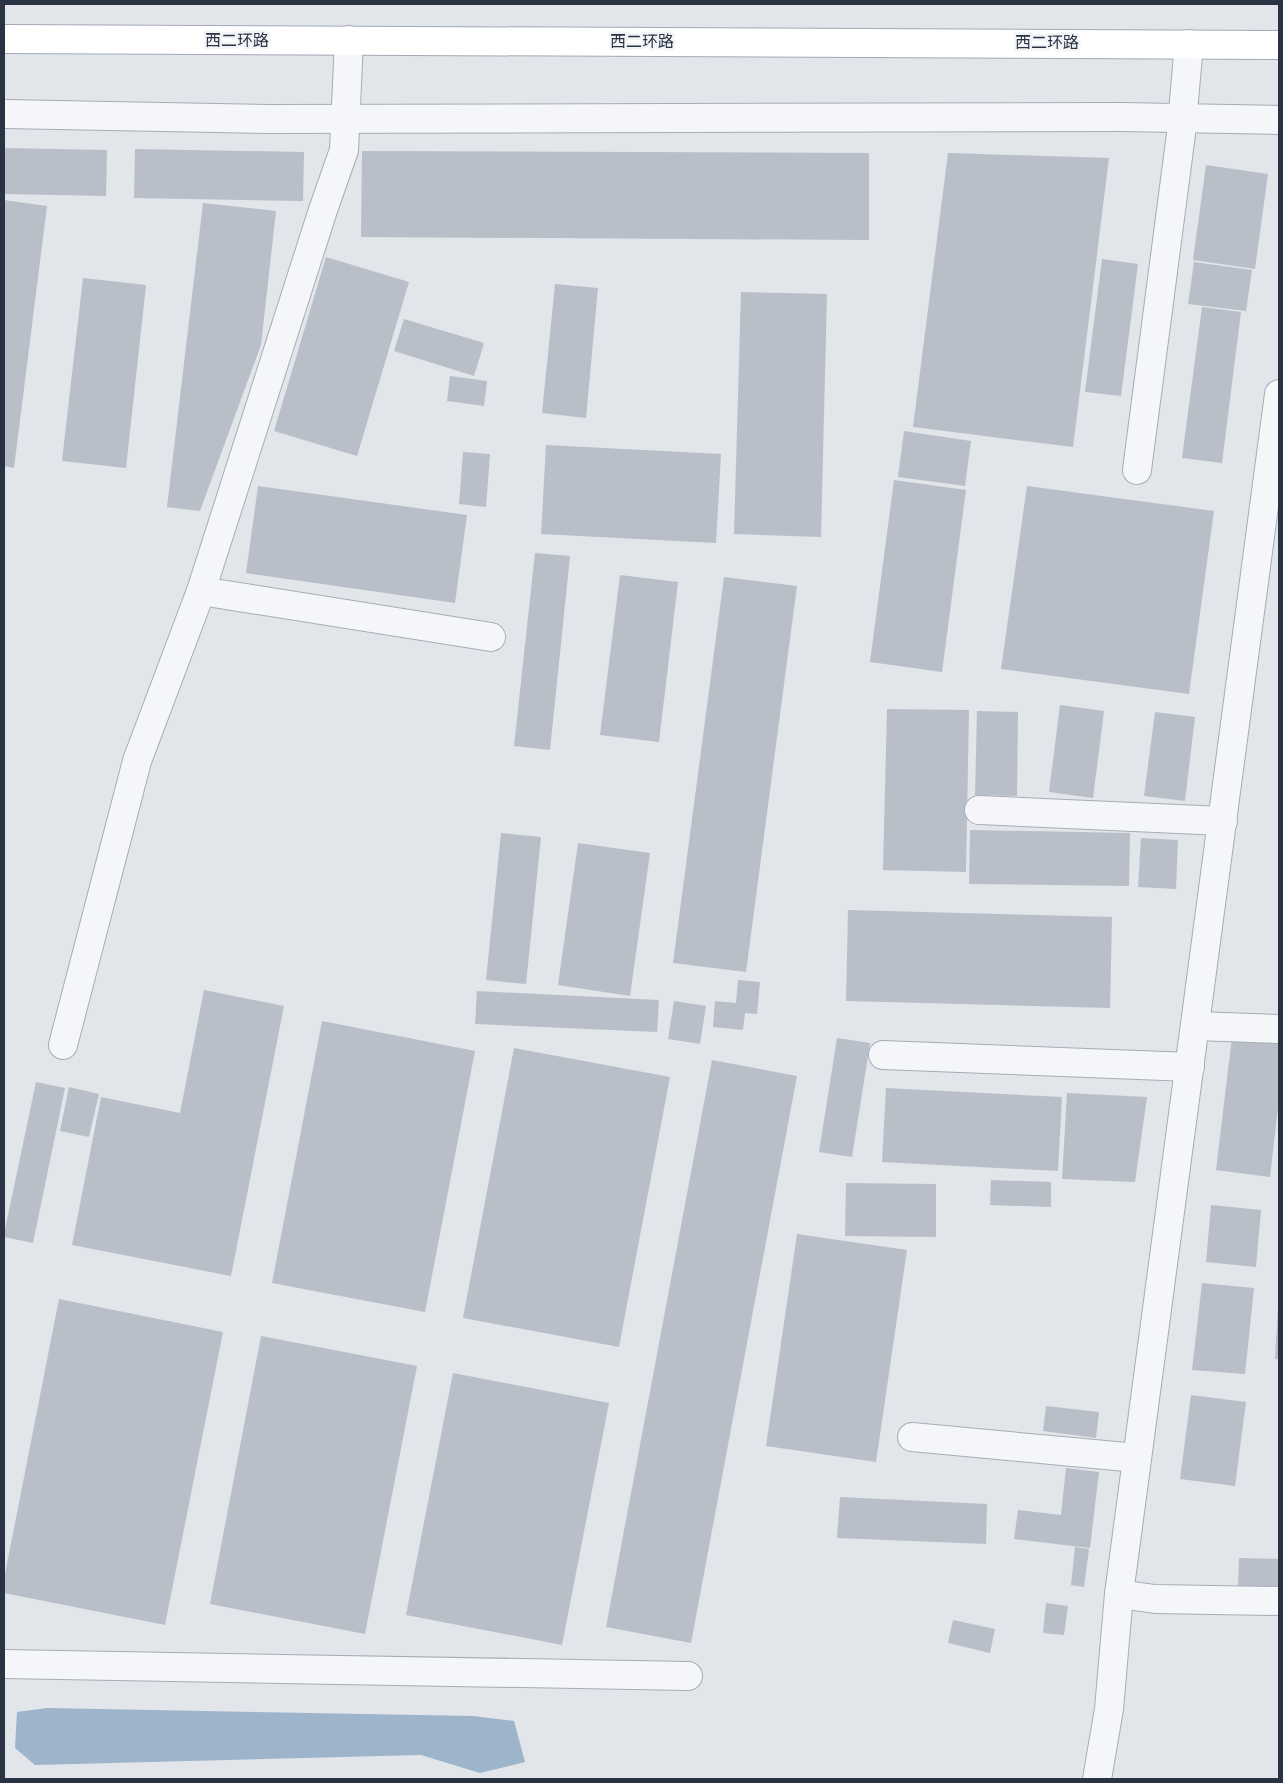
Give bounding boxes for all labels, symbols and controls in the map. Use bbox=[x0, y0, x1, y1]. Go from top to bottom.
street label: 西二环路 bbox=[205, 30, 269, 52]
street label: 西二环路 bbox=[610, 31, 674, 53]
street label: 西二环路 bbox=[1015, 32, 1079, 54]

